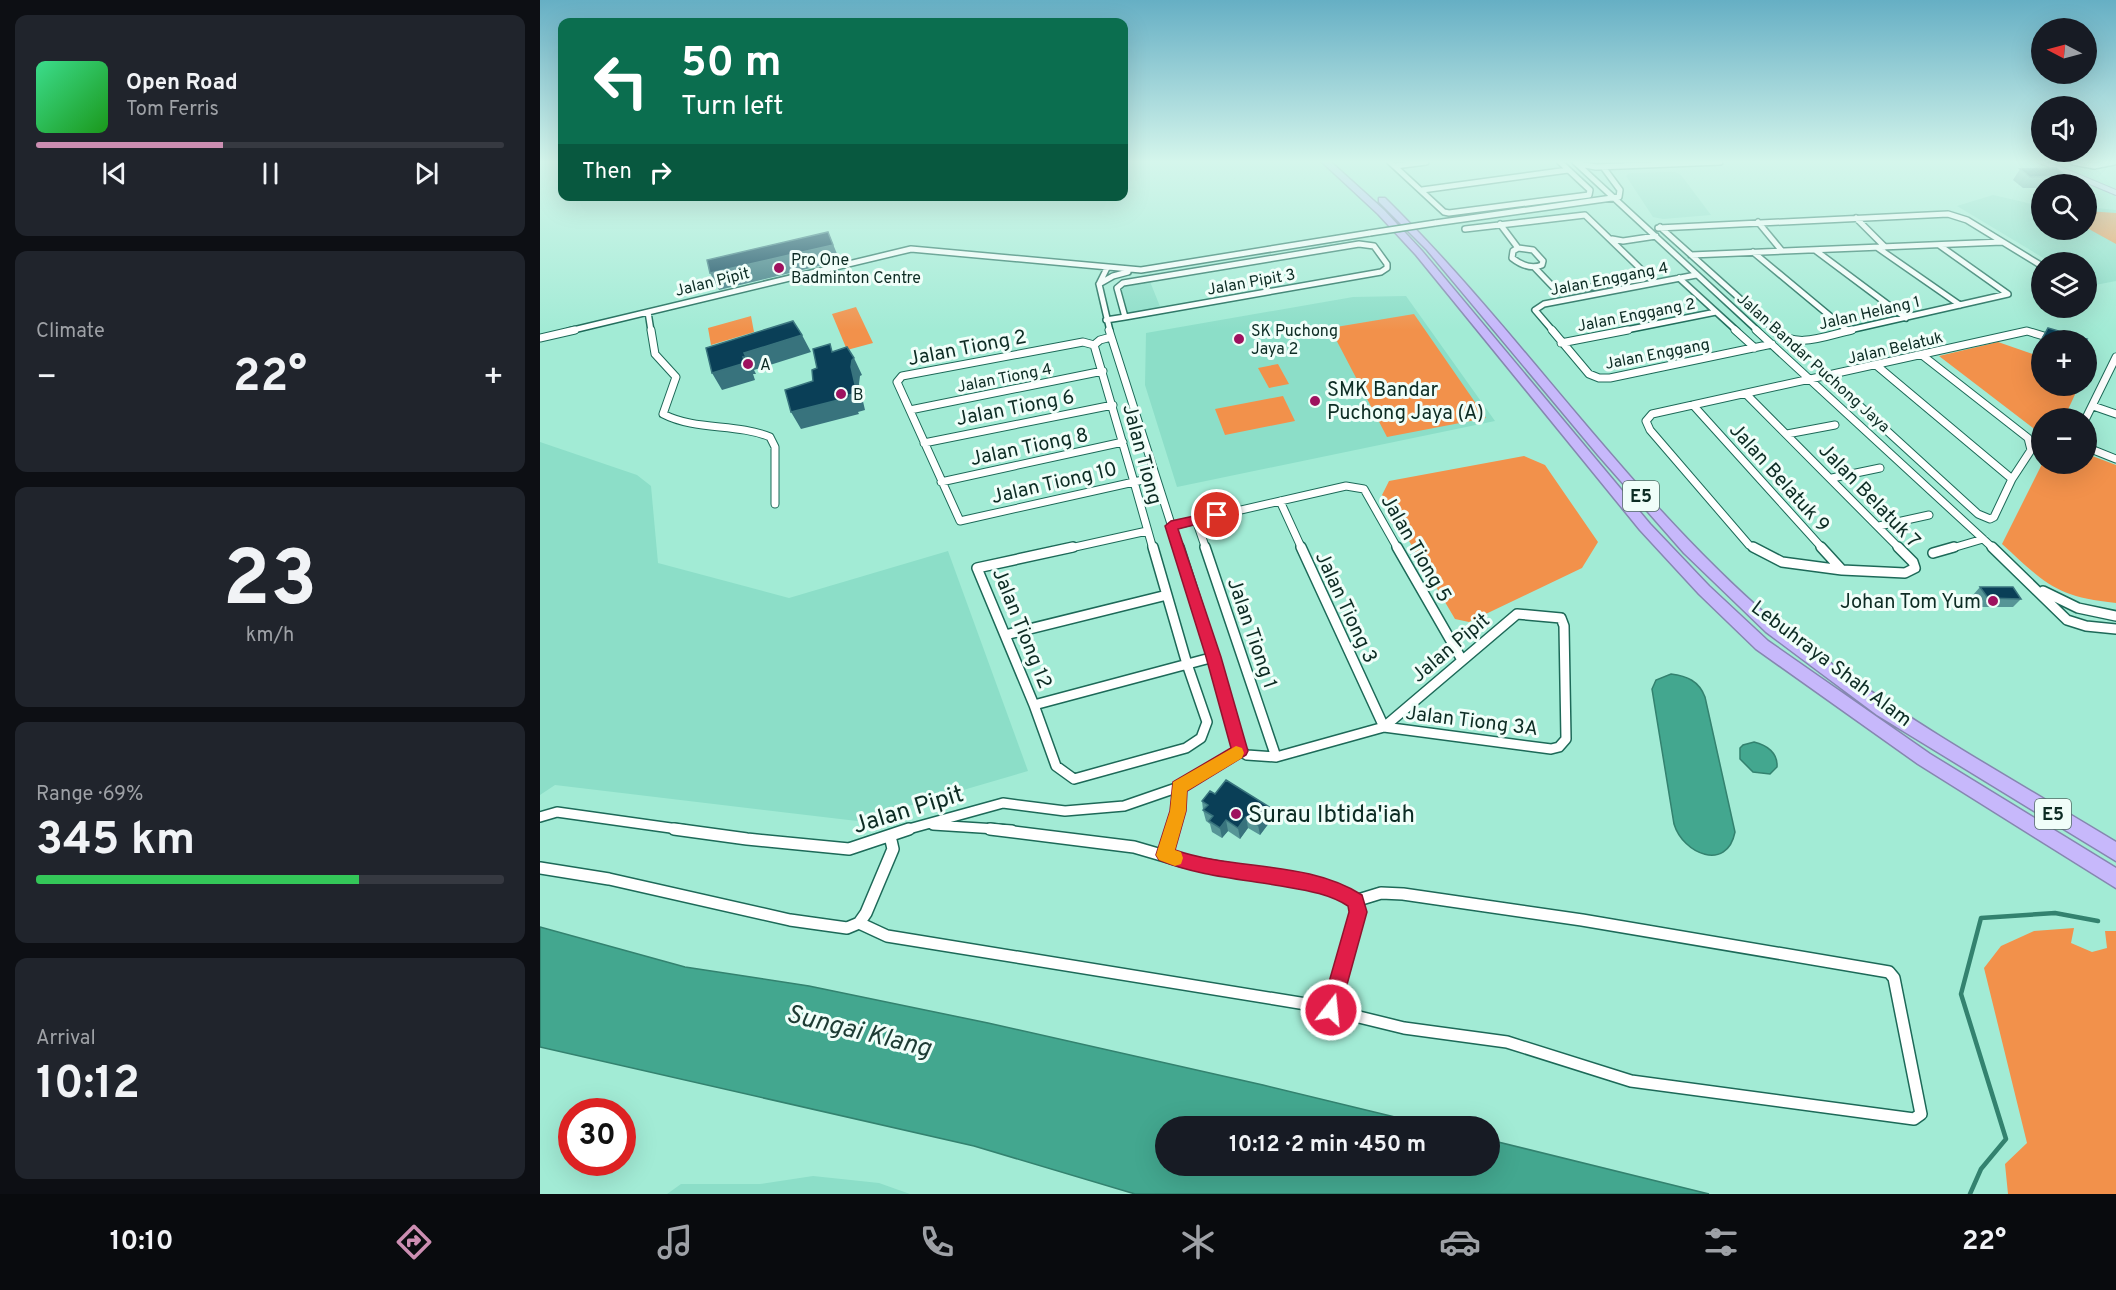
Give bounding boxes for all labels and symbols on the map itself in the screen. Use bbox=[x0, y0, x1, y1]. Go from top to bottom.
north arrow bbox=[2031, 18, 2097, 84]
place label: Pro One Badminton Centre bbox=[791, 251, 921, 289]
street label: Jalan Enggang 4 bbox=[1549, 259, 1670, 301]
marker: Pro One Badminton Centre bbox=[772, 261, 786, 275]
street label: Jalan Pipit bbox=[673, 264, 752, 302]
street label: Jalan Pipit 3 bbox=[1206, 265, 1297, 301]
street label: Jalan Bandar Puchong Jaya bbox=[1732, 289, 1893, 438]
street label: Jalan Helang 1 bbox=[1817, 293, 1922, 335]
street label: Jalan Enggang 2 bbox=[1576, 295, 1697, 337]
place label: SK Puchong Jaya 2 bbox=[1251, 322, 1338, 360]
street label: Jalan Tiong 2 bbox=[906, 325, 1029, 373]
street label: Jalan Belatuk bbox=[1846, 328, 1945, 370]
marker: SK Puchong Jaya 2 bbox=[1232, 332, 1246, 346]
street label: Jalan Enggang bbox=[1603, 335, 1712, 375]
place label: A bbox=[760, 356, 771, 376]
marker: A bbox=[741, 357, 755, 371]
street label: Jalan Tiong 4 bbox=[955, 360, 1054, 398]
place label: SMK Bandar Puchong Jaya (A) bbox=[1327, 378, 1484, 427]
street label: Jalan Tiong 6 bbox=[954, 385, 1077, 433]
place label: B bbox=[853, 386, 864, 406]
marker: B bbox=[834, 387, 848, 401]
marker: SMK Bandar Puchong Jaya (A) bbox=[1308, 394, 1322, 408]
street label: Jalan Tiong bbox=[1115, 401, 1167, 508]
street label: Jalan Belatuk 9 bbox=[1723, 418, 1835, 539]
street label: Jalan Tiong 8 bbox=[968, 423, 1091, 473]
street label: Jalan Belatuk 7 bbox=[1812, 438, 1925, 554]
street label: Jalan Tiong 10 bbox=[989, 457, 1120, 511]
road number: E5 bbox=[1623, 481, 1659, 511]
pin bbox=[1191, 489, 1242, 540]
street label: Jalan Tiong 5 bbox=[1374, 490, 1457, 608]
street label: Jalan Tiong 3 bbox=[1308, 548, 1382, 668]
street label: Jalan Tiong 12 bbox=[985, 565, 1057, 693]
street label: Jalan Tiong 1 bbox=[1220, 575, 1282, 692]
place label: Johan Tom Yum bbox=[1840, 590, 1981, 616]
marker: Johan Tom Yum bbox=[1986, 594, 2000, 608]
street label: Lebuhraya Shah Alam bbox=[1745, 596, 1916, 734]
street label: Jalan Pipit bbox=[1407, 608, 1496, 689]
street label: Jalan Tiong 3A bbox=[1404, 701, 1540, 743]
street label: Jalan Pipit bbox=[850, 780, 968, 842]
road number: E5 bbox=[2035, 799, 2071, 829]
place label: Surau Ibtida'iah bbox=[1248, 801, 1415, 831]
marker: Surau Ibtida'iah bbox=[1229, 807, 1243, 821]
position arrow bbox=[1299, 978, 1363, 1042]
water label: Sungai Klang bbox=[782, 998, 935, 1067]
speed limit sign: 30 bbox=[558, 1098, 636, 1176]

